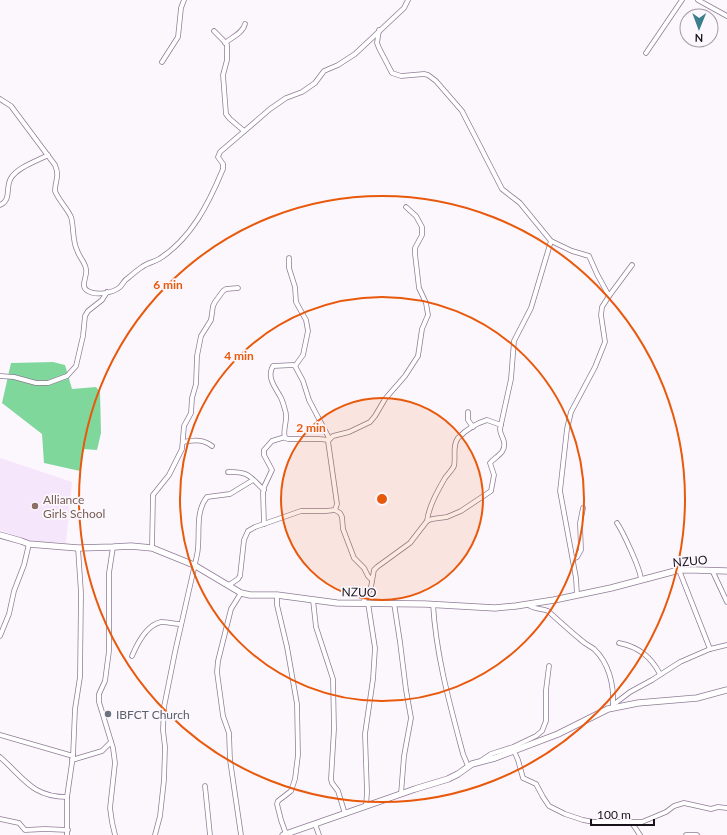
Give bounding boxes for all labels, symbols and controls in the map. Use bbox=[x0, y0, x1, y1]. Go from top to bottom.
north arrow bbox=[679, 8, 719, 48]
text: N bbox=[694, 32, 703, 45]
text: 6 min bbox=[153, 277, 183, 292]
text: 4 min bbox=[224, 348, 254, 363]
text: 2 min bbox=[296, 420, 326, 435]
place label: Alliance Girls School bbox=[43, 492, 105, 521]
centre of rings bbox=[375, 492, 389, 506]
marker: Alliance Girls School bbox=[30, 501, 40, 511]
street label: NZUO bbox=[672, 552, 708, 570]
street label: NZUO bbox=[341, 584, 377, 600]
place label: IBFCT Church bbox=[116, 707, 190, 722]
marker: IBFCT Church bbox=[103, 709, 113, 719]
scale bar bbox=[591, 801, 654, 827]
text: 100 m bbox=[597, 807, 631, 822]

